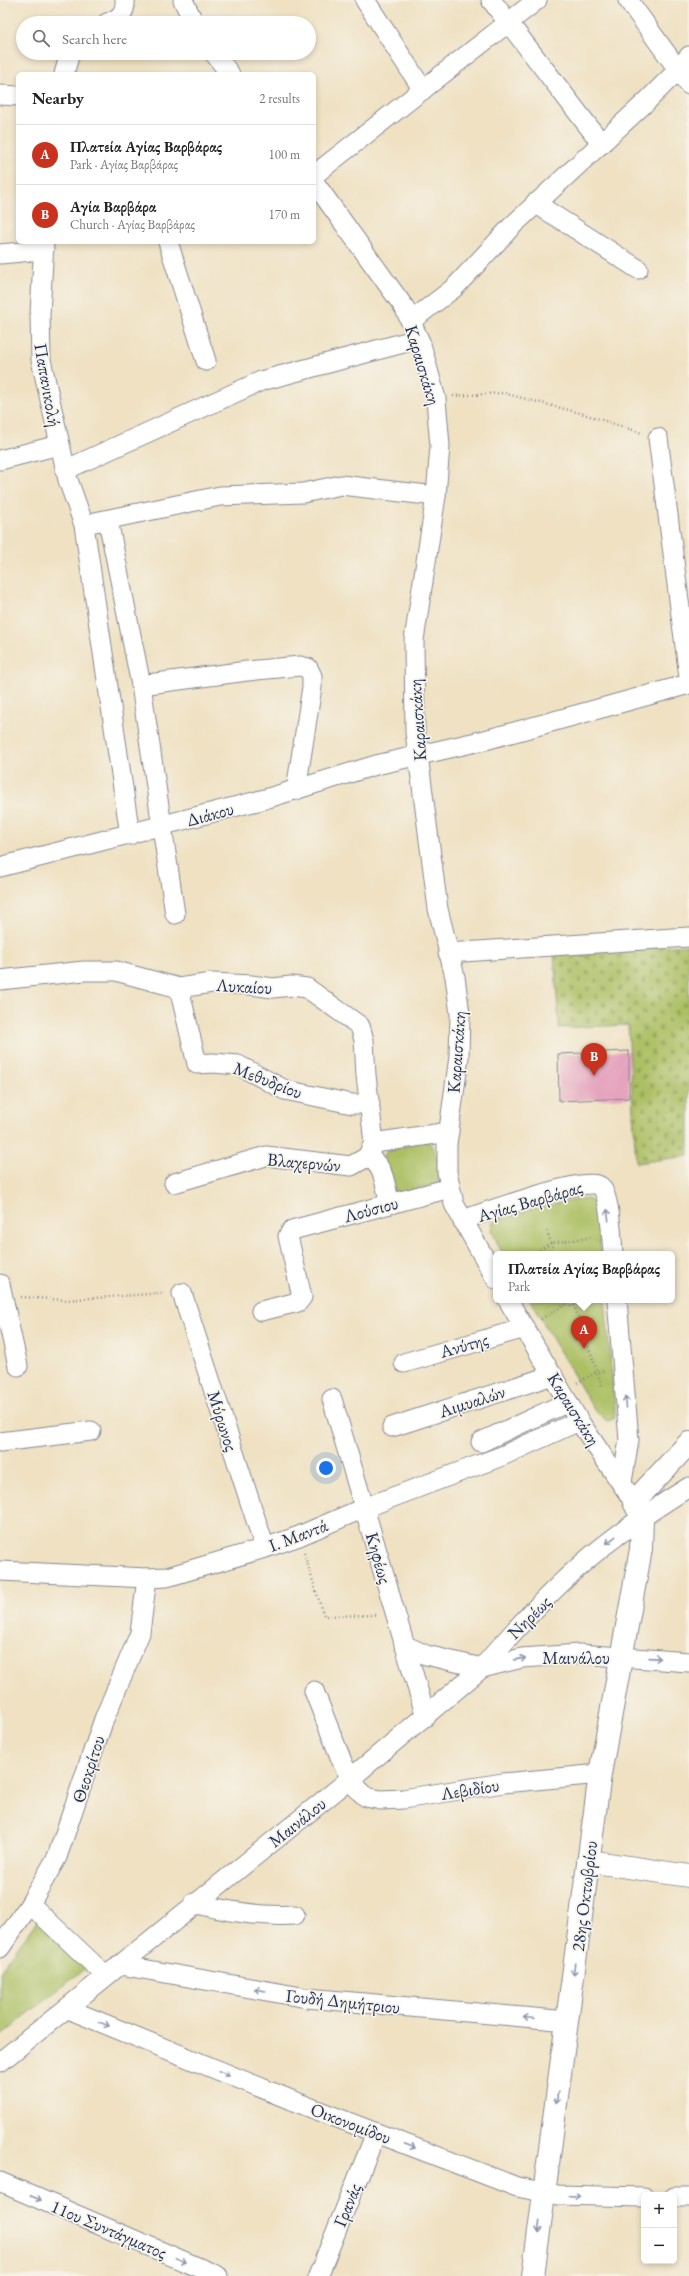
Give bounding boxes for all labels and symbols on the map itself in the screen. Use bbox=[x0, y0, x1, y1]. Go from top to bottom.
street label: Καραισκάκη bbox=[400, 322, 446, 408]
street label: Παπανικολή bbox=[29, 341, 67, 429]
street label: Καραισκάκη bbox=[403, 678, 431, 762]
street label: Διάκου bbox=[184, 797, 236, 831]
street label: Λυκαίου bbox=[214, 973, 273, 999]
street label: Καραισκάκη bbox=[442, 1010, 470, 1094]
pin: B bbox=[581, 1043, 607, 1076]
street label: Μεθυδρίου bbox=[230, 1056, 306, 1104]
street label: Βλαχερνών bbox=[266, 1147, 342, 1177]
street label: Αγίας Βαρβάρας bbox=[474, 1175, 585, 1227]
street label: Λούσιου bbox=[340, 1191, 401, 1228]
one-way arrow bbox=[604, 1209, 612, 1222]
pin: A bbox=[571, 1316, 597, 1349]
street label: Ανύτης bbox=[436, 1327, 491, 1363]
street label: Καραισκάκη bbox=[542, 1368, 606, 1450]
street label: Αιμυαλών bbox=[435, 1380, 508, 1423]
street label: Μύρωνος bbox=[202, 1388, 244, 1454]
one-way arrow bbox=[623, 1396, 630, 1409]
your location bbox=[316, 1458, 336, 1478]
street label: Ι. Μαντά bbox=[265, 1513, 331, 1557]
street label: Κηφέως bbox=[361, 1530, 397, 1586]
one-way arrow bbox=[606, 1536, 617, 1545]
street label: Νηρέως bbox=[502, 1590, 556, 1644]
street label: Μαινάλου bbox=[542, 1646, 610, 1669]
one-way arrow bbox=[513, 1655, 526, 1663]
one-way arrow bbox=[648, 1655, 661, 1662]
street label: Θεοκρίτου bbox=[66, 1732, 110, 1806]
street label: Λεβιδίου bbox=[438, 1773, 501, 1805]
street label: Μαινάλου bbox=[264, 1792, 330, 1852]
street label: 28ης Οκτωβρίου bbox=[566, 1839, 602, 1953]
one-way arrow bbox=[570, 1962, 578, 1975]
street label: Γουδή Δημήτριου bbox=[285, 1984, 401, 2018]
one-way arrow bbox=[254, 1986, 267, 1994]
one-way arrow bbox=[523, 2014, 536, 2021]
one-way arrow bbox=[98, 2020, 110, 2028]
one-way arrow bbox=[218, 2069, 230, 2077]
one-way arrow bbox=[553, 2091, 561, 2104]
street label: Οικονομίδου bbox=[307, 2097, 395, 2149]
one-way arrow bbox=[404, 2143, 416, 2151]
street label: Γρανάς bbox=[328, 2180, 366, 2230]
one-way arrow bbox=[567, 2192, 580, 2199]
one-way arrow bbox=[29, 2194, 41, 2202]
street label: 11ου Συντάγματος bbox=[48, 2194, 170, 2264]
one-way arrow bbox=[535, 2220, 543, 2233]
one-way arrow bbox=[174, 2257, 186, 2264]

